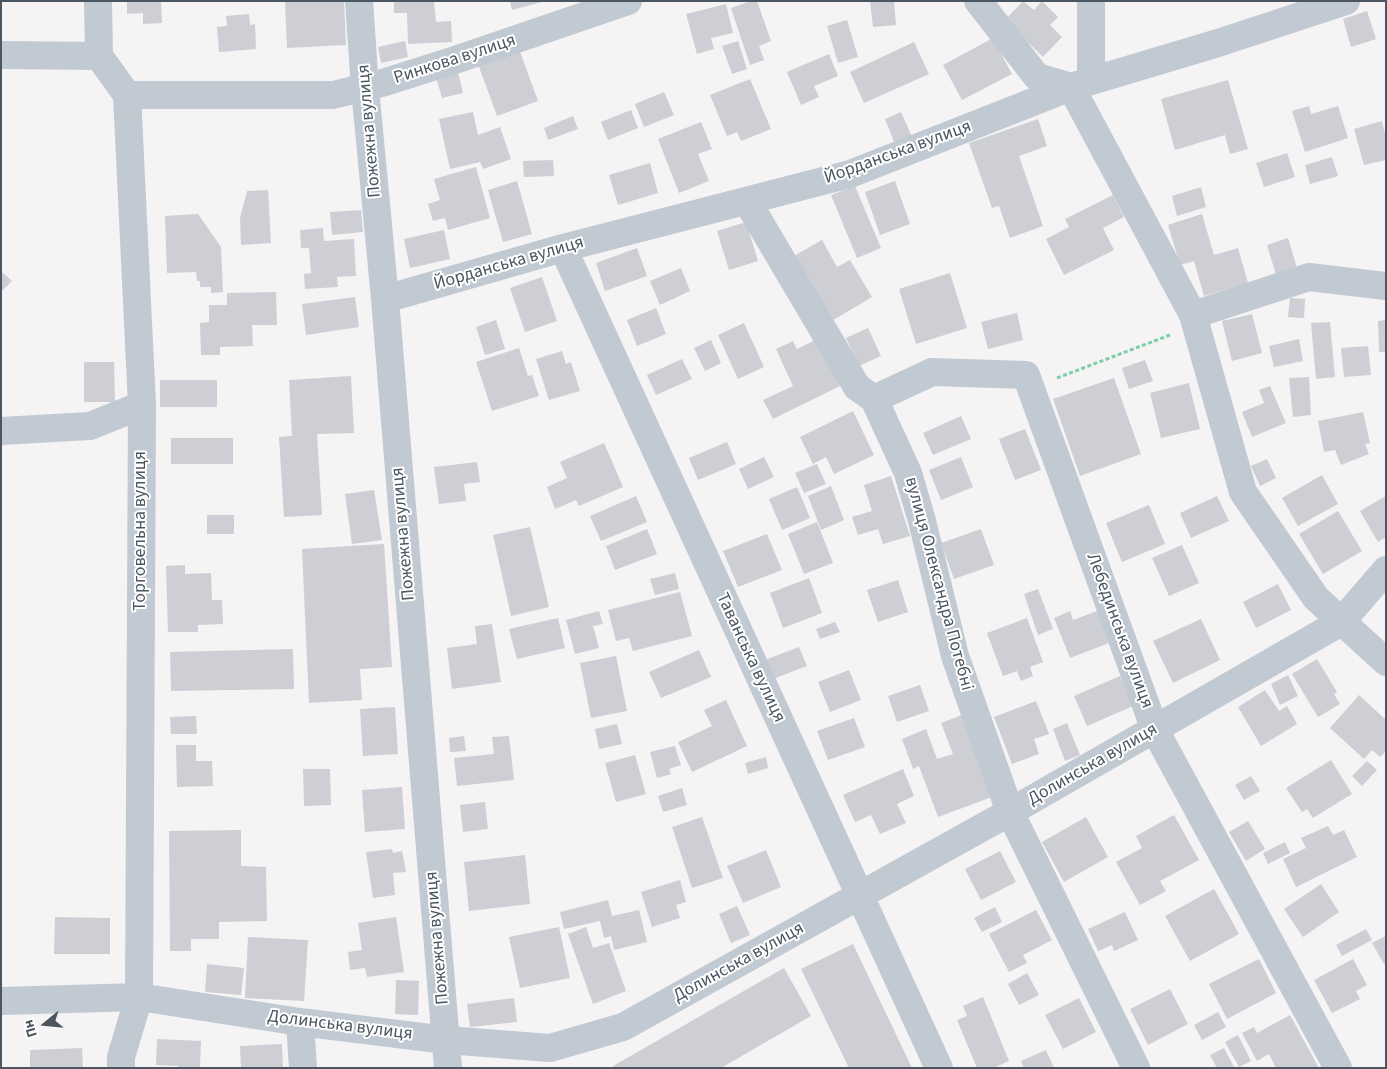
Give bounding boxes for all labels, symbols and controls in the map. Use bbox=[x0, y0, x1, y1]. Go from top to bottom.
street label: Ринкова вулиця bbox=[391, 30, 519, 90]
street label: Пожежна вулиця bbox=[353, 63, 387, 199]
street label: Йорданська вулиця bbox=[821, 116, 975, 190]
street label: Йорданська вулиця bbox=[431, 232, 587, 296]
street label: Торговельна вулиця bbox=[130, 451, 152, 611]
street label: Пожежна вулиця bbox=[387, 466, 421, 602]
street label: вулиця Олександра Потебні bbox=[899, 475, 977, 693]
street label: Лебединська вулиця bbox=[1081, 550, 1157, 712]
street label: Таванська вулиця bbox=[711, 590, 789, 726]
street label: Долинська вулиця bbox=[1024, 719, 1162, 811]
street label: Пожежна вулиця bbox=[421, 870, 455, 1006]
street label: Долинська вулиця bbox=[670, 918, 808, 1008]
north arrow bbox=[20, 999, 70, 1049]
street label: Долинська вулиця bbox=[266, 1006, 414, 1046]
text: Пн bbox=[19, 1017, 43, 1040]

